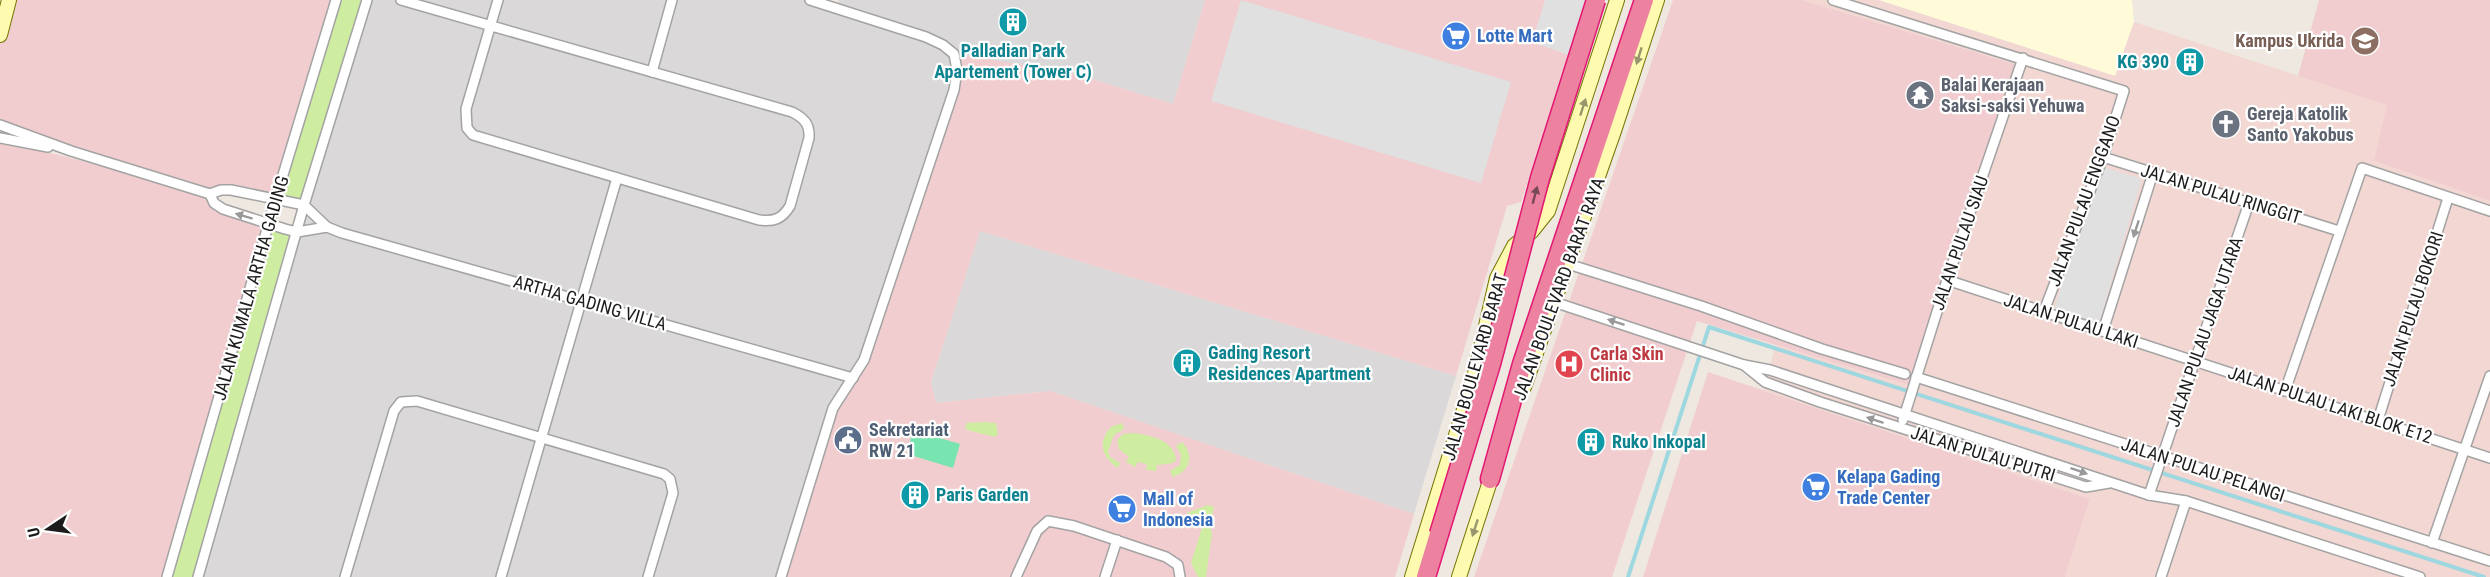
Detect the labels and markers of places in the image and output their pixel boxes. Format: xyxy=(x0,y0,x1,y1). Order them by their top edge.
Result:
building icon: Palladian Park Apartement (Tower C) xyxy=(997,6,1029,38)
supermarket icon: Lotte Mart xyxy=(1440,20,1472,52)
place label: Lotte Mart xyxy=(1477,25,1553,46)
school or university icon: Kampus Ukrida xyxy=(2349,25,2381,57)
place label: Kampus Ukrida xyxy=(2235,30,2344,51)
place label: Palladian Park Apartement (Tower C) xyxy=(934,40,1092,83)
building icon: KG 390 xyxy=(2174,46,2206,78)
place label: KG 390 xyxy=(2117,51,2169,72)
place label: Balai Kerajaan Saksi-saksi Yehuwa xyxy=(1941,74,2085,116)
temple icon: Balai Kerajaan Saksi-saksi Yehuwa xyxy=(1904,79,1936,111)
place label: Gereja Katolik Santo Yakobus xyxy=(2247,103,2354,145)
church icon: Gereja Katolik Santo Yakobus xyxy=(2210,108,2242,140)
place label: Gading Resort Residences Apartment xyxy=(1208,342,1371,384)
place label: Carla Skin Clinic xyxy=(1590,343,1664,385)
building icon: Gading Resort Residences Apartment xyxy=(1171,347,1203,379)
hospital icon: Carla Skin Clinic xyxy=(1553,348,1585,380)
place label: Sekretariat RW 21 xyxy=(869,419,949,461)
public building icon: Sekretariat RW 21 xyxy=(832,424,864,456)
building icon: Ruko Inkopal xyxy=(1575,426,1607,458)
place label: Ruko Inkopal xyxy=(1612,431,1706,452)
place label: Kelapa Gading Trade Center xyxy=(1837,466,1940,508)
supermarket icon: Kelapa Gading Trade Center xyxy=(1800,471,1832,503)
building icon: Paris Garden xyxy=(899,479,931,511)
place label: Paris Garden xyxy=(936,484,1029,505)
place label: Mall of Indonesia xyxy=(1143,488,1213,530)
supermarket icon: Mall of Indonesia xyxy=(1106,493,1138,525)

